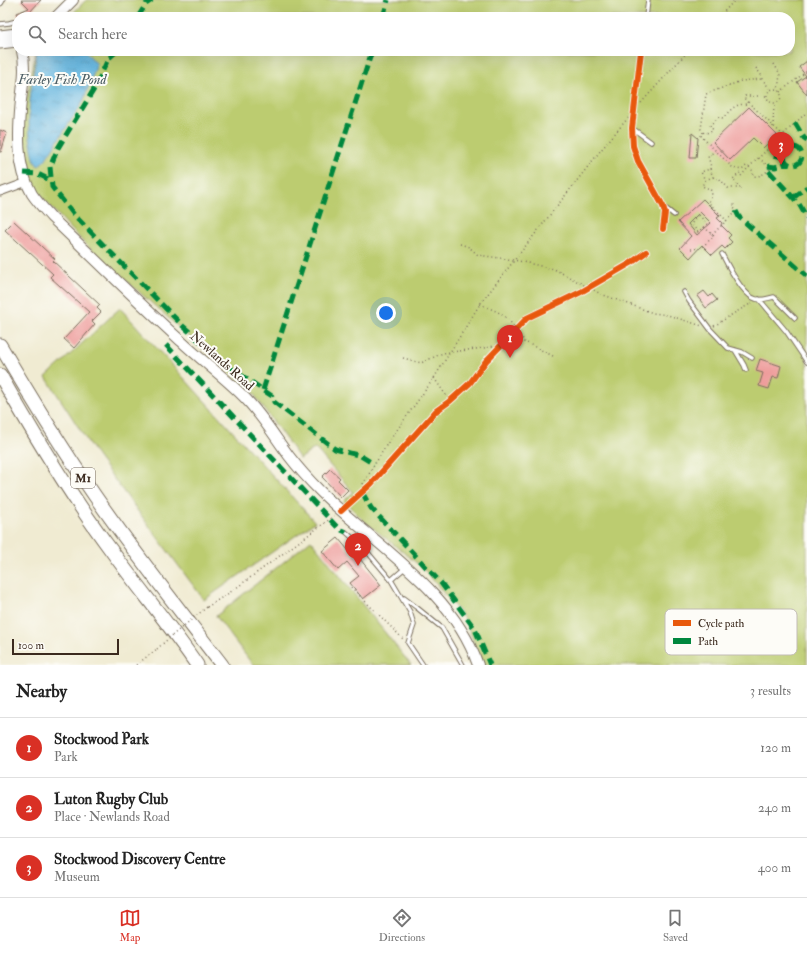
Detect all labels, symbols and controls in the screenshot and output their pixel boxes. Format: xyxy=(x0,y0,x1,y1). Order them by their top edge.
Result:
search box xyxy=(12,12,795,56)
icon: search xyxy=(26,23,48,45)
text: Search here xyxy=(58,25,127,44)
water label: Farley Fish Pond xyxy=(17,71,107,88)
pin: 3 xyxy=(768,132,794,165)
your location xyxy=(376,303,396,323)
pin: 1 xyxy=(497,325,523,358)
street label: Newlands Road xyxy=(187,328,258,394)
road number: M1 xyxy=(71,468,95,488)
pin: 2 xyxy=(345,533,371,566)
legend xyxy=(665,609,797,655)
text: Cycle path xyxy=(698,617,744,631)
text: Path xyxy=(698,635,718,648)
scale bar xyxy=(12,637,119,656)
text: 100 m xyxy=(18,639,44,652)
text: Nearby xyxy=(16,681,67,702)
text: 3 results xyxy=(750,683,791,699)
text: Stockwood Park xyxy=(54,730,149,749)
text: 1 xyxy=(27,740,31,756)
text: 120 m xyxy=(760,740,791,756)
text: Park xyxy=(54,749,78,765)
text: Luton Rugby Club xyxy=(54,790,168,809)
text: 2 xyxy=(26,800,32,816)
text: 240 m xyxy=(758,800,791,816)
text: Place · Newlands Road xyxy=(54,809,170,825)
text: Stockwood Discovery Centre xyxy=(54,850,226,869)
text: 3 xyxy=(27,860,32,876)
text: 400 m xyxy=(758,860,791,876)
text: Museum xyxy=(54,869,100,885)
tab: Map xyxy=(119,907,141,944)
tab: Directions xyxy=(379,907,425,944)
tab: Saved xyxy=(663,907,688,944)

